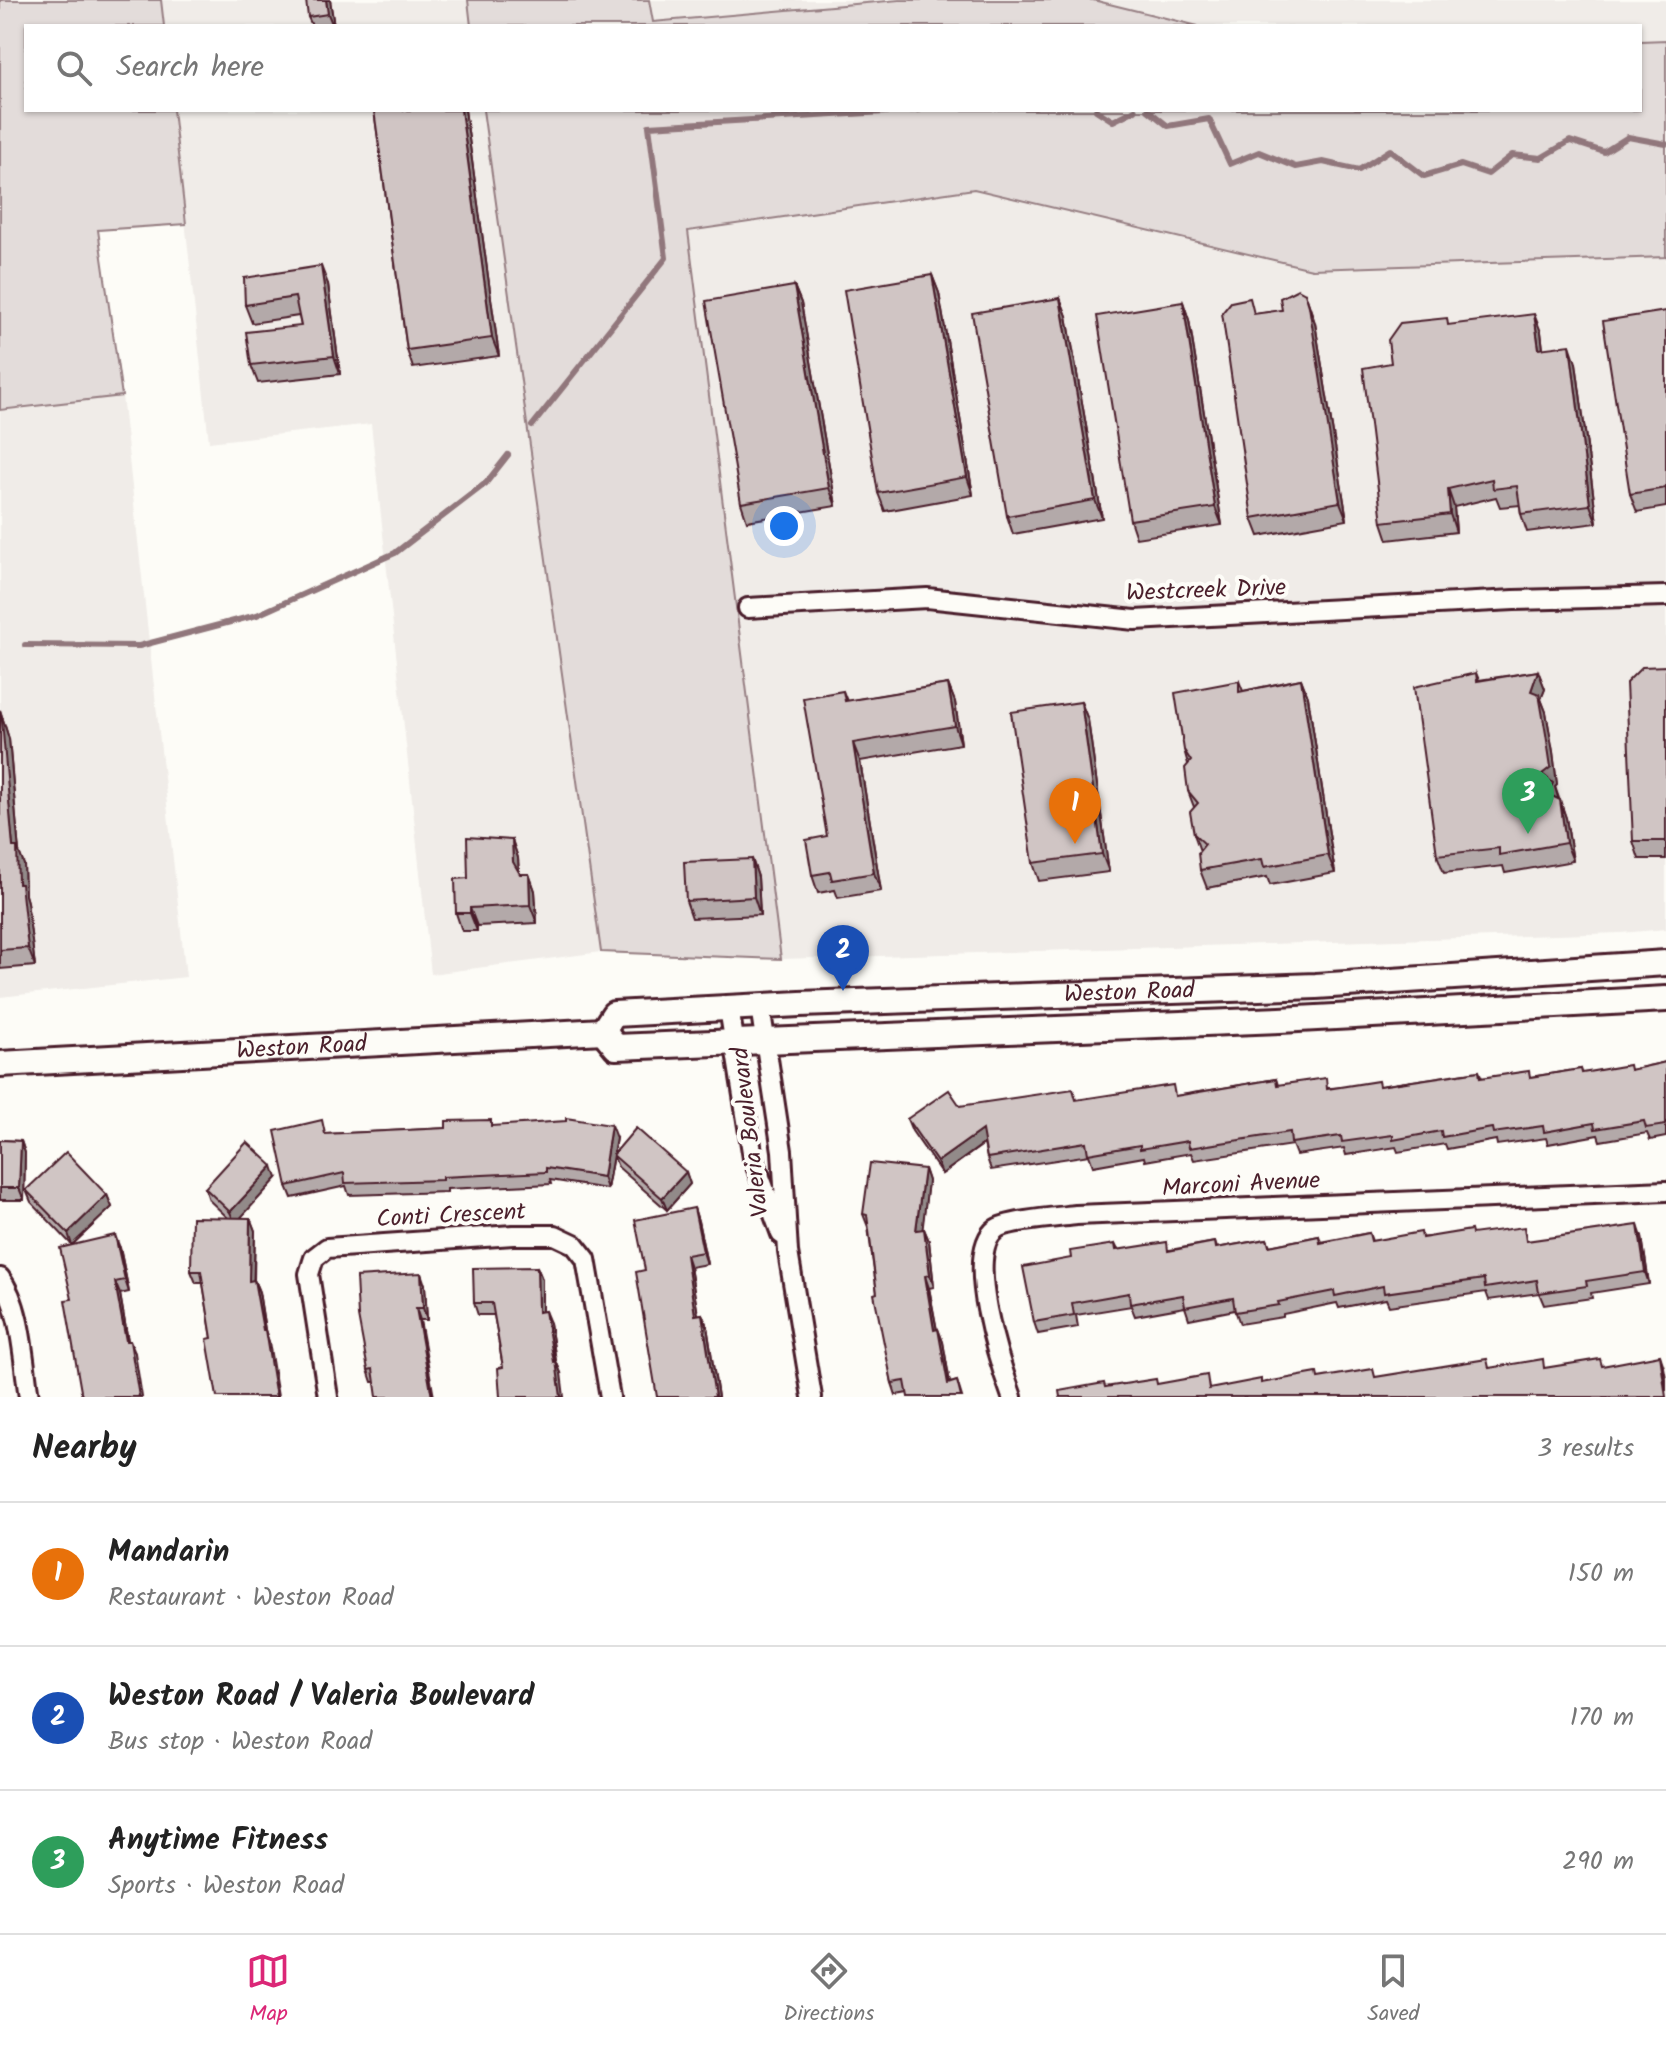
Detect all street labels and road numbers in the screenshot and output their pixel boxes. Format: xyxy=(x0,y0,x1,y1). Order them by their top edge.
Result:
street label: Westcreek Drive xyxy=(1125,569,1287,613)
street label: Weston Road xyxy=(1063,971,1196,1014)
street label: Weston Road xyxy=(235,1024,369,1071)
street label: Valeria Boulevard xyxy=(721,1044,781,1219)
street label: Marconi Avenue xyxy=(1161,1161,1321,1209)
street label: Conti Crescent xyxy=(375,1193,527,1239)

